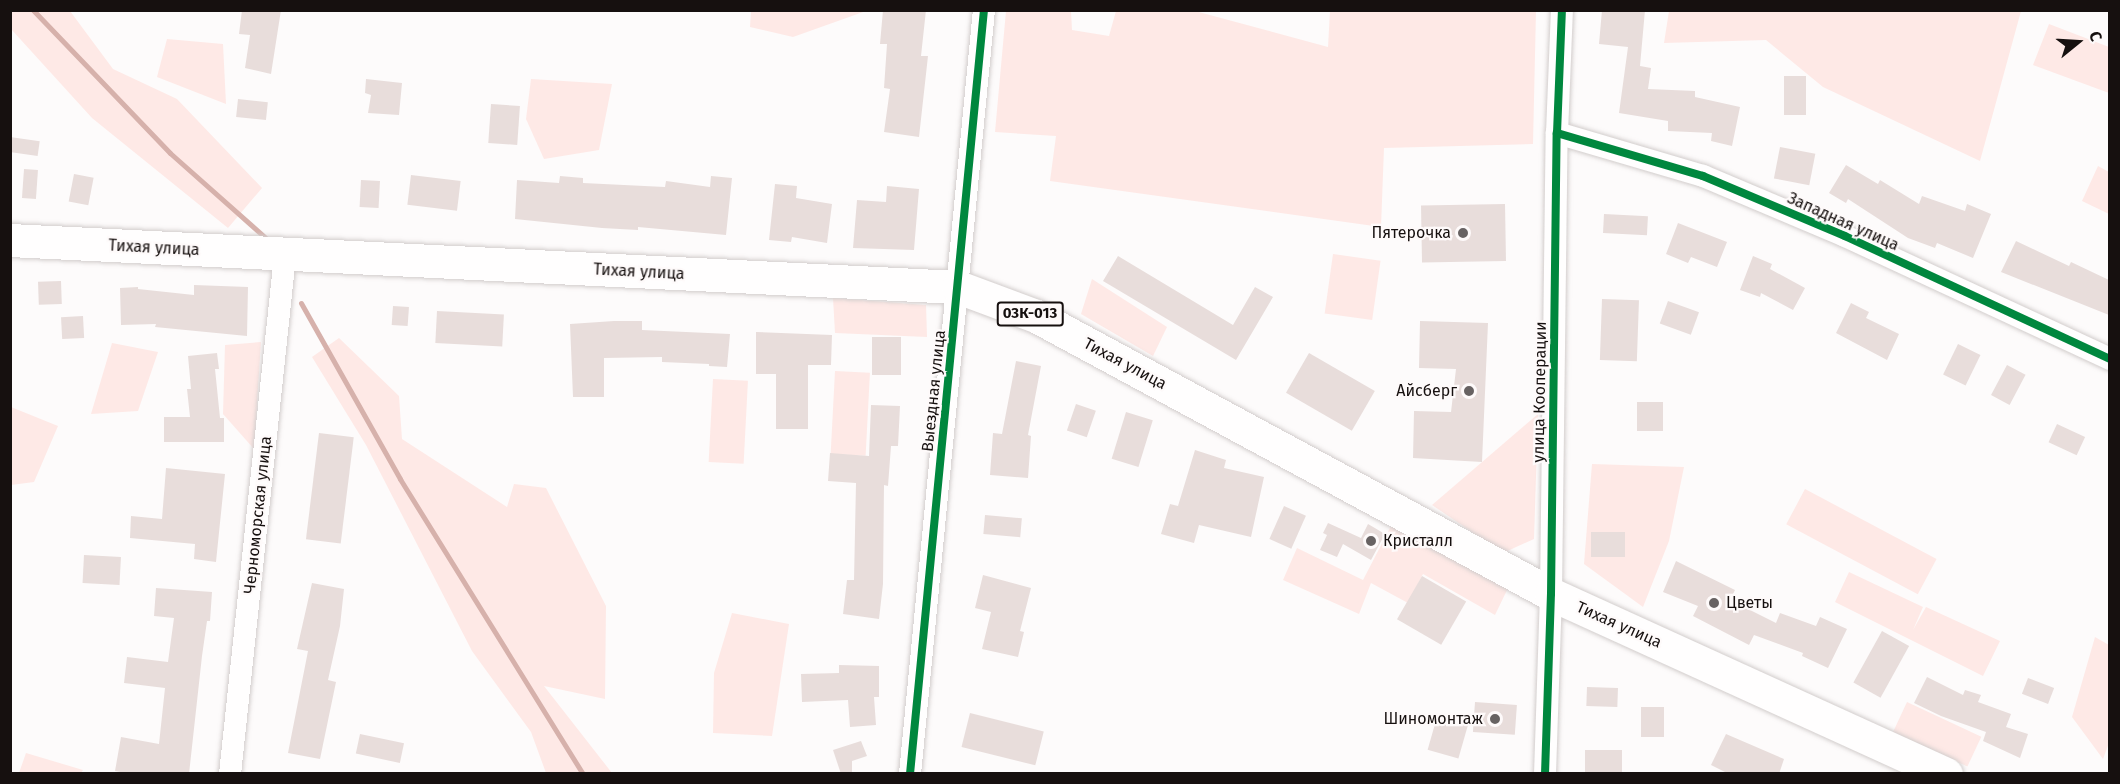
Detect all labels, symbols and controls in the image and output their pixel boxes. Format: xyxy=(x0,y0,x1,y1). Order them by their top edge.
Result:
north arrow xyxy=(2048,12,2108,72)
text: С xyxy=(2085,29,2106,44)
street label: Западная улица xyxy=(1784,189,1902,255)
place label: Пятерочка xyxy=(1371,223,1451,243)
marker: Пятерочка xyxy=(1456,226,1470,240)
street label: Тихая улица xyxy=(108,236,200,260)
street label: Тихая улица xyxy=(593,260,685,284)
road number: 03К-013 xyxy=(996,302,1064,326)
street label: улица Кооперации xyxy=(1529,321,1551,463)
street label: Выездная улица xyxy=(918,329,950,453)
street label: Тихая улица xyxy=(1080,334,1170,394)
place label: Айсберг xyxy=(1396,381,1457,401)
marker: Айсберг xyxy=(1462,384,1476,398)
street label: Черноморская улица xyxy=(240,435,276,595)
place label: Кристалл xyxy=(1383,531,1453,551)
marker: Кристалл xyxy=(1364,534,1378,548)
place label: Цветы xyxy=(1726,593,1773,613)
marker: Цветы xyxy=(1707,596,1721,610)
street label: Тихая улица xyxy=(1573,598,1665,652)
place label: Шиномонтаж xyxy=(1383,709,1483,729)
marker: Шиномонтаж xyxy=(1488,712,1502,726)

